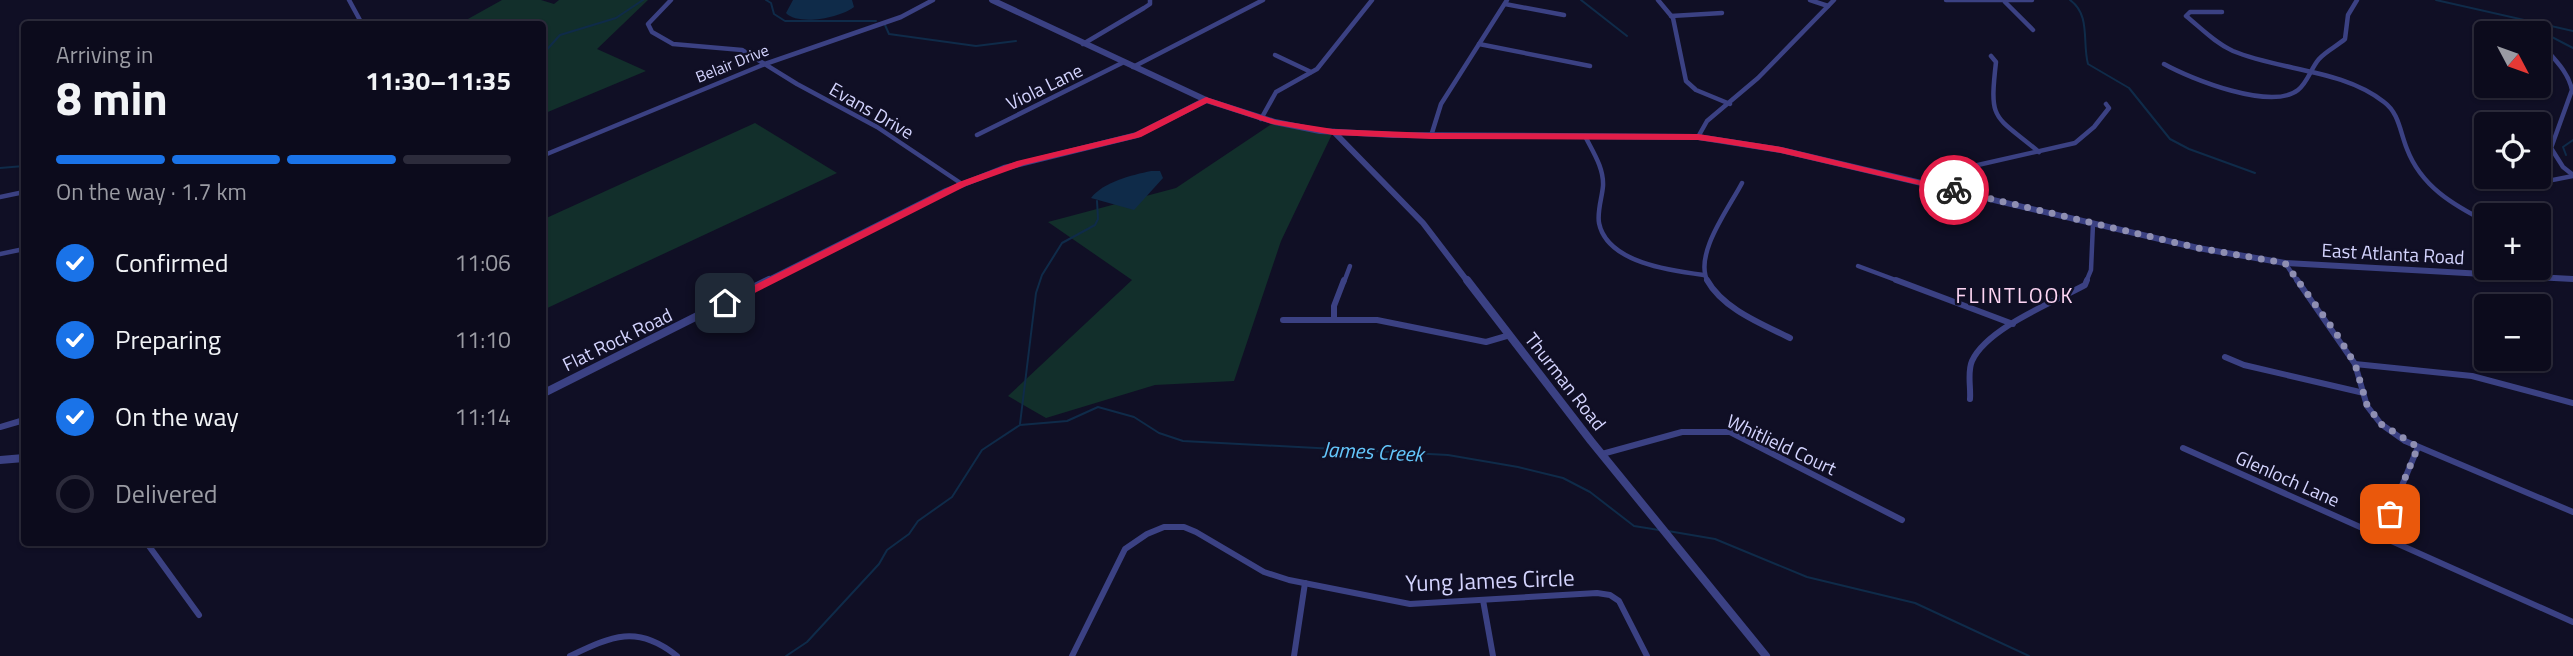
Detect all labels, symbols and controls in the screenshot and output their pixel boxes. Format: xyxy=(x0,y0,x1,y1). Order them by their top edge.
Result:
north arrow xyxy=(2474,21,2552,98)
map controls xyxy=(2474,21,2551,371)
text: Arriving in xyxy=(56,37,153,72)
street label: Belair Drive xyxy=(692,37,772,89)
street label: Viola Lane xyxy=(1001,55,1087,117)
text: 11:30–11:35 xyxy=(365,61,511,100)
text: 8 min xyxy=(56,63,168,133)
street label: Evans Drive xyxy=(824,74,920,146)
button: locate xyxy=(2474,112,2551,189)
courier xyxy=(1919,155,1989,225)
icon: bike xyxy=(1935,171,1973,209)
text: On the way · 1.7 km xyxy=(56,174,247,209)
button: + xyxy=(2474,203,2551,280)
street label: East Atlanta Road xyxy=(2321,235,2465,271)
text: Confirmed xyxy=(115,243,229,282)
icon: check xyxy=(56,244,94,282)
text: 11:06 xyxy=(454,245,511,280)
pin xyxy=(695,273,755,333)
district label: FLINTLOOK xyxy=(1956,279,2074,311)
icon: home xyxy=(706,284,744,322)
button: − xyxy=(2474,294,2551,371)
street label: Flat Rock Road xyxy=(557,300,677,378)
text: Preparing xyxy=(115,320,221,359)
icon: check xyxy=(56,321,94,359)
text: 11:10 xyxy=(454,322,511,357)
street label: Thurman Road xyxy=(1518,326,1614,436)
text: On the way xyxy=(115,397,239,436)
icon: check xyxy=(56,398,94,436)
text: 11:14 xyxy=(454,399,511,434)
street label: Whitlield Court xyxy=(1722,406,1842,482)
water label: James Creek xyxy=(1322,432,1427,470)
street label: Glenloch Lane xyxy=(2231,442,2345,514)
text: Delivered xyxy=(115,474,218,513)
pin xyxy=(2360,484,2420,544)
icon: bag xyxy=(2371,495,2409,533)
street label: Yung James Circle xyxy=(1405,560,1575,600)

